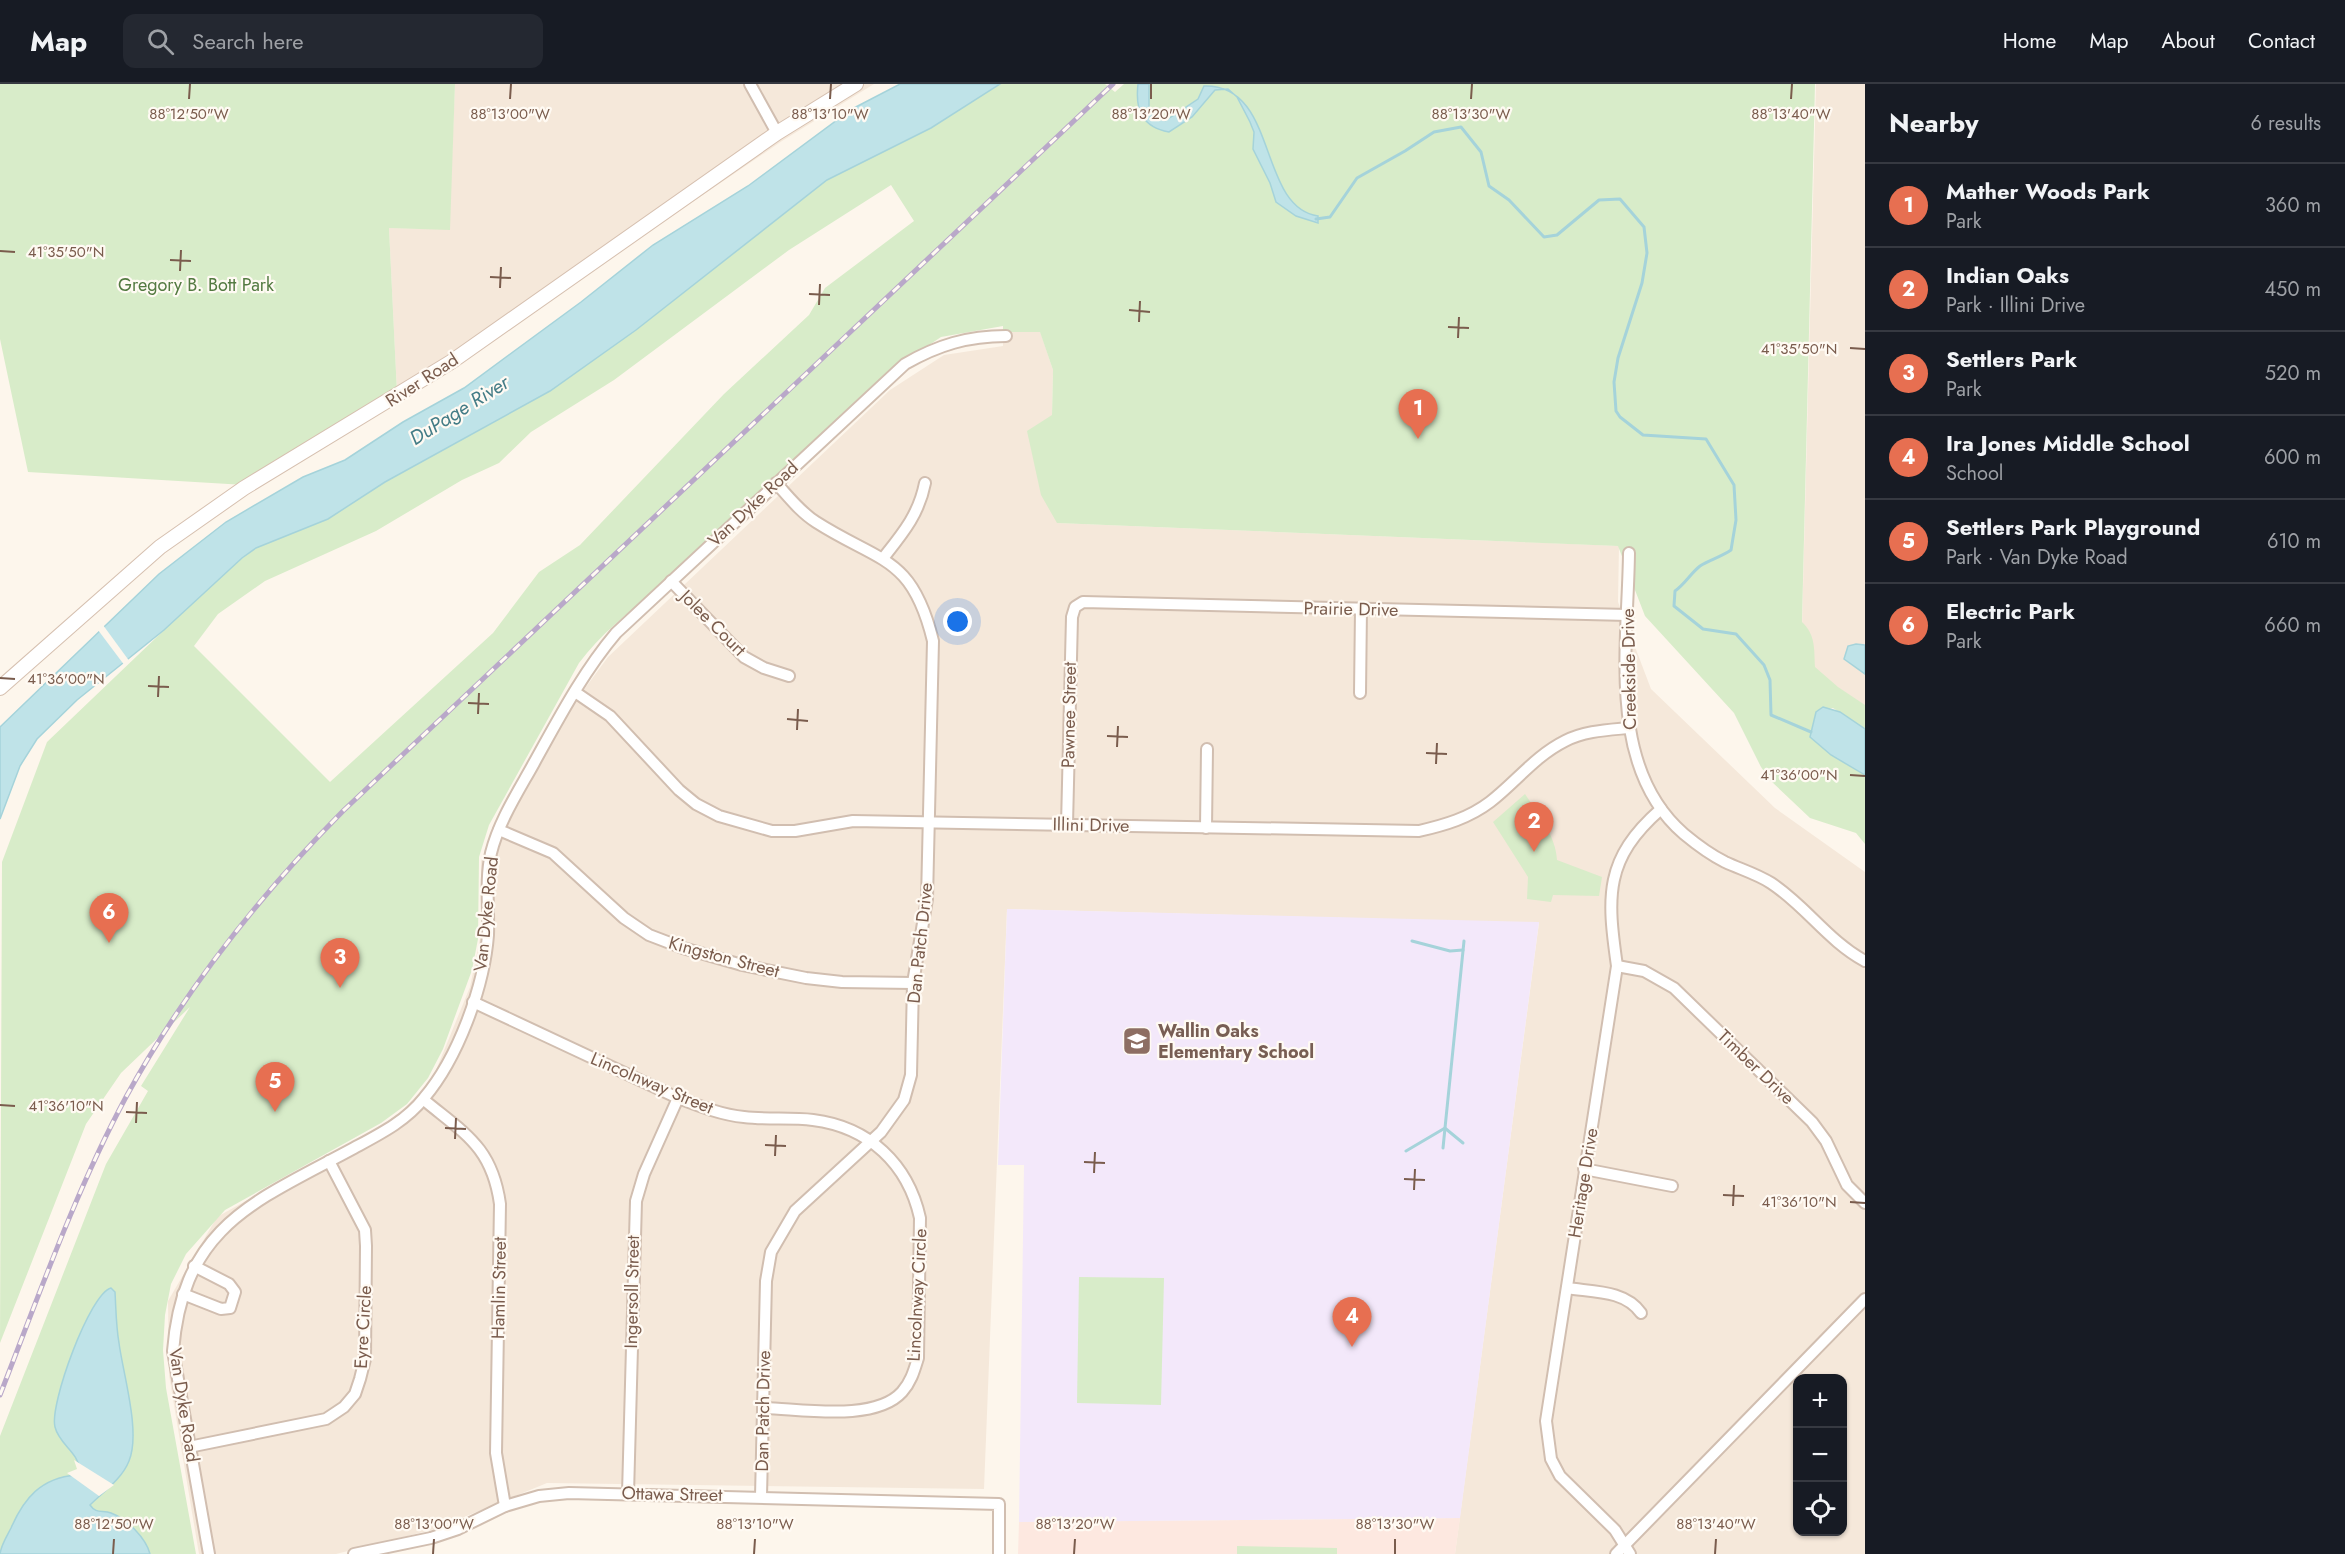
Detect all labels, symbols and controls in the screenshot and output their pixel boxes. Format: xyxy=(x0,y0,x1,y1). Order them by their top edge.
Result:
search box xyxy=(123,14,543,68)
text: Map xyxy=(30,21,87,62)
icon: search xyxy=(144,25,177,58)
text: Search here xyxy=(192,25,304,57)
text: Home xyxy=(2003,26,2056,56)
text: Map xyxy=(2089,26,2129,56)
text: About xyxy=(2162,26,2215,56)
text: Contact xyxy=(2248,26,2315,56)
text: 88°12'50"W xyxy=(149,103,229,125)
text: 88°13'00"W xyxy=(470,103,550,125)
text: 88°13'10"W xyxy=(791,103,869,125)
text: 88°13'20"W xyxy=(1111,103,1191,125)
text: 88°13'30"W xyxy=(1432,103,1511,125)
text: 88°13'40"W xyxy=(1751,103,1831,125)
text: Nearby xyxy=(1889,104,1978,142)
text: 6 results xyxy=(2251,109,2321,138)
text: Mather Woods Park xyxy=(1946,175,2150,207)
text: 1 xyxy=(1903,191,1914,220)
text: 360 m xyxy=(2265,191,2321,220)
text: Park xyxy=(1946,207,1982,236)
text: 41°35'50"N xyxy=(28,241,104,263)
text: Indian Oaks xyxy=(1946,259,2069,291)
park label: Gregory B. Bott Park xyxy=(118,272,274,298)
text: 2 xyxy=(1902,275,1915,304)
text: 450 m xyxy=(2264,275,2321,304)
text: Park · Illini Drive xyxy=(1946,291,2085,320)
text: 41°35'50"N xyxy=(1761,338,1837,360)
text: Settlers Park xyxy=(1946,343,2077,375)
street label: River Road xyxy=(380,347,464,413)
text: 3 xyxy=(1902,359,1915,388)
text: 520 m xyxy=(2265,359,2321,388)
water label: DuPage River xyxy=(404,368,516,452)
text: Park xyxy=(1946,375,1982,404)
pin: 1 xyxy=(1398,390,1438,439)
text: Ira Jones Middle School xyxy=(1946,427,2190,459)
text: 4 xyxy=(1902,443,1915,472)
text: 600 m xyxy=(2264,443,2321,472)
street label: Van Dyke Road xyxy=(702,455,804,553)
text: School xyxy=(1946,459,2003,488)
text: Settlers Park Playground xyxy=(1946,511,2200,543)
text: 5 xyxy=(1902,527,1915,556)
text: 610 m xyxy=(2267,527,2321,556)
text: Park · Van Dyke Road xyxy=(1946,543,2128,572)
street label: Jolee Court xyxy=(673,583,752,662)
street label: Prairie Drive xyxy=(1303,595,1399,623)
text: Electric Park xyxy=(1946,595,2075,627)
your location xyxy=(943,607,972,636)
street label: Creekside Drive xyxy=(1615,608,1643,730)
text: 6 xyxy=(1902,611,1915,640)
text: 660 m xyxy=(2264,611,2321,640)
text: Park xyxy=(1946,627,1982,656)
street label: Pawnee Street xyxy=(1055,661,1083,768)
text: 41°36'00"N xyxy=(27,668,105,690)
text: 41°36'00"N xyxy=(1760,764,1838,786)
pin: 2 xyxy=(1514,802,1553,852)
street label: Illini Drive xyxy=(1052,811,1130,839)
street label: Van Dyke Road xyxy=(467,855,505,973)
street label: Dan Patch Drive xyxy=(901,881,939,1005)
pin: 6 xyxy=(90,894,128,943)
street label: Kingston Street xyxy=(666,930,783,984)
pin: 3 xyxy=(320,938,360,988)
place label: Wallin Oaks Elementary School xyxy=(1158,1018,1314,1065)
street label: Timber Drive xyxy=(1712,1024,1800,1110)
school or university icon: Wallin Oaks Elementary School xyxy=(1121,1025,1153,1057)
street label: Lincolnway Street xyxy=(587,1045,718,1121)
pin: 5 xyxy=(256,1062,294,1112)
text: 41°36'10"N xyxy=(28,1095,104,1117)
street label: Heritage Drive xyxy=(1561,1126,1605,1240)
text: 41°36'10"N xyxy=(1761,1191,1837,1213)
street label: Lincolnway Circle xyxy=(901,1228,933,1362)
street label: Ingersoll Street xyxy=(618,1234,646,1349)
street label: Hamlin Street xyxy=(485,1236,513,1339)
street label: Eyre Circle xyxy=(348,1285,378,1369)
pin: 4 xyxy=(1332,1298,1372,1347)
street label: Van Dyke Road xyxy=(162,1346,206,1464)
street label: Dan Patch Drive xyxy=(749,1350,777,1472)
map controls xyxy=(1793,1374,1847,1536)
button: + xyxy=(1793,1374,1847,1428)
button: − xyxy=(1793,1428,1847,1482)
street label: Ottawa Street xyxy=(621,1480,723,1508)
button: locate xyxy=(1793,1482,1847,1536)
text: 88°12'50"W xyxy=(74,1513,154,1535)
text: 88°13'00"W xyxy=(394,1513,474,1535)
text: 88°13'10"W xyxy=(716,1513,794,1535)
text: 88°13'20"W xyxy=(1035,1513,1115,1535)
text: 88°13'30"W xyxy=(1356,1513,1435,1535)
text: 88°13'40"W xyxy=(1676,1513,1756,1535)

